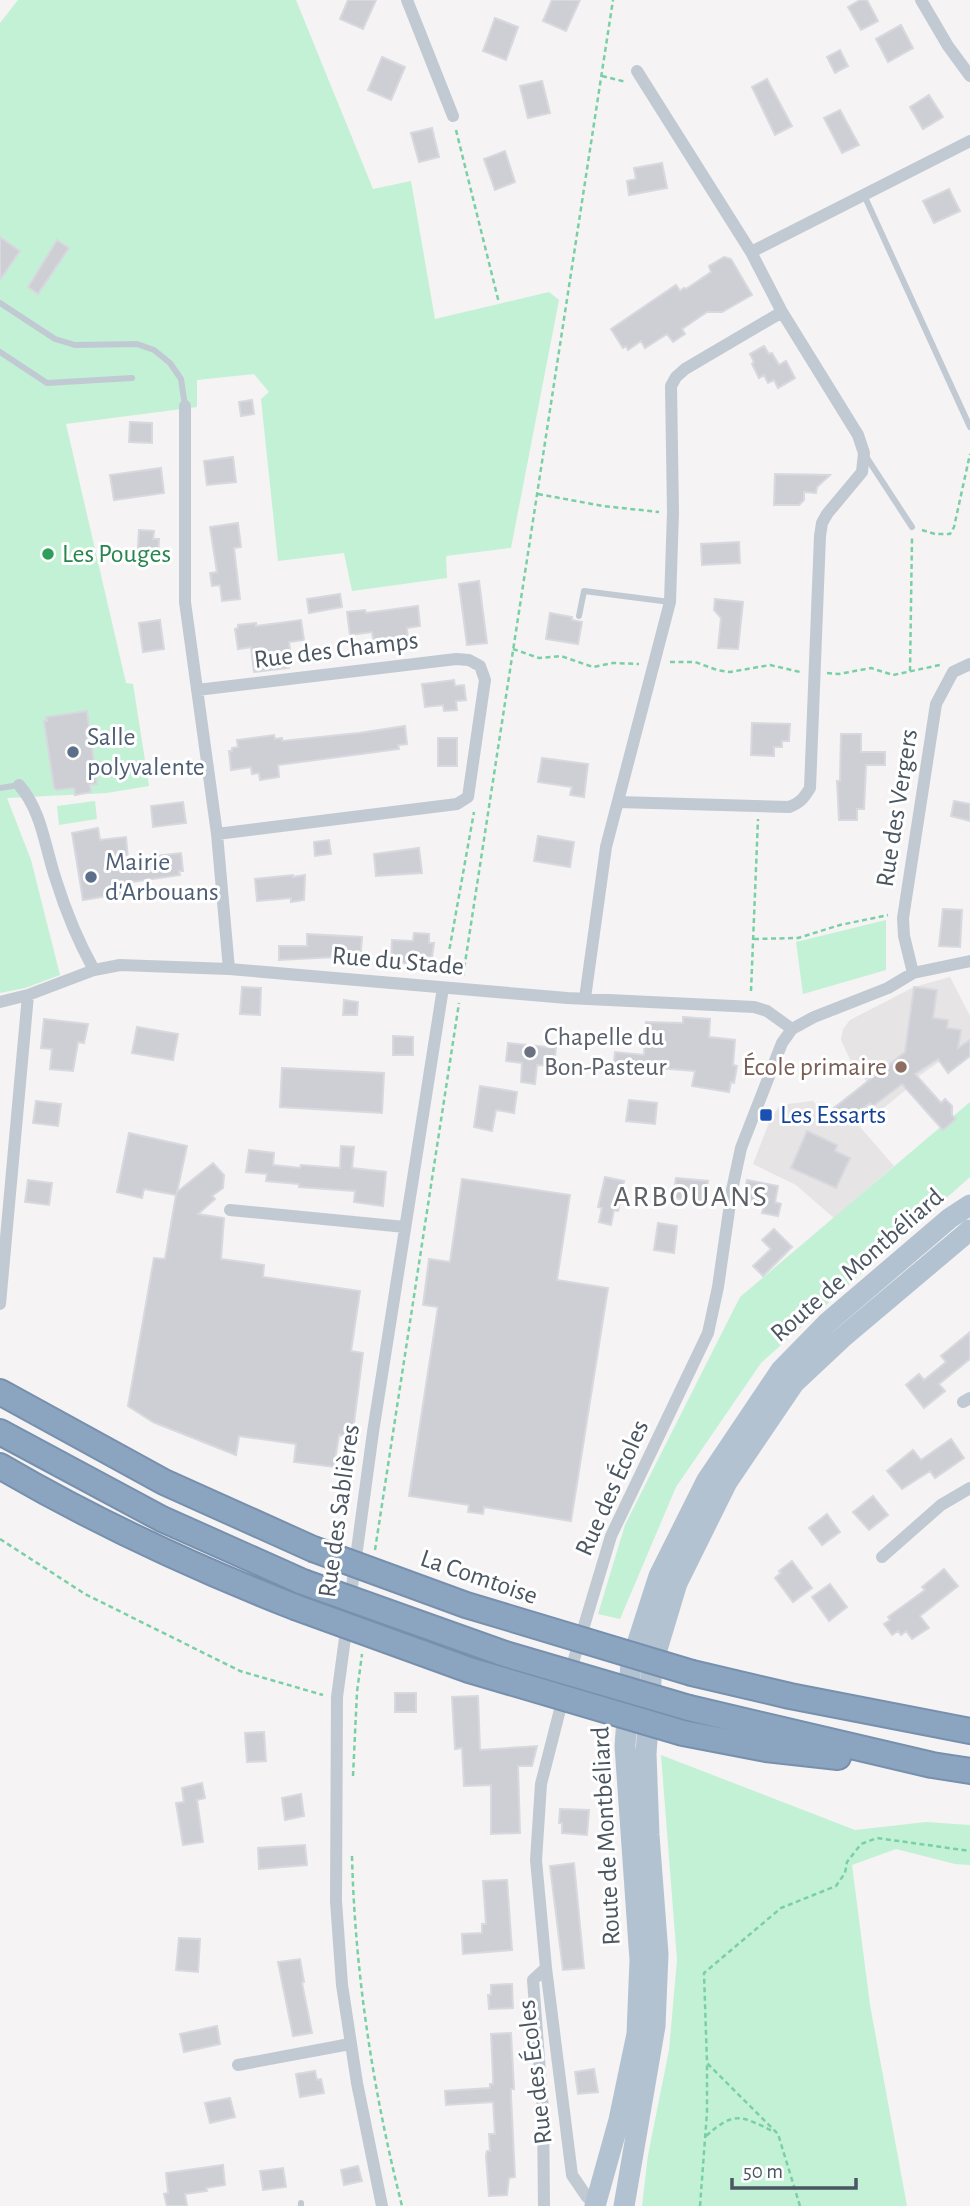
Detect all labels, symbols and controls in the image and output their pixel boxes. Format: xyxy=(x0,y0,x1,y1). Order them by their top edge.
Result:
place label: Les Pouges xyxy=(62,541,171,567)
marker: Les Pouges xyxy=(40,546,56,562)
street label: Rue des Champs xyxy=(252,627,420,673)
place label: Salle polyvalente xyxy=(87,724,205,780)
street label: Rue des Vergers xyxy=(872,727,922,889)
marker: Salle polyvalente xyxy=(65,744,81,760)
place label: Mairie d'Arbouans xyxy=(105,849,219,905)
marker: Mairie d'Arbouans xyxy=(83,869,99,885)
street label: Rue du Stade xyxy=(331,942,465,980)
place label: Chapelle du Bon-Pasteur xyxy=(544,1024,667,1080)
marker: Chapelle du Bon-Pasteur xyxy=(522,1044,538,1060)
place label: École primaire xyxy=(743,1052,887,1080)
marker: École primaire xyxy=(893,1059,909,1075)
place label: Les Essarts xyxy=(780,1102,886,1128)
marker: Les Essarts xyxy=(758,1107,774,1123)
district label: ARBOUANS xyxy=(613,1182,769,1212)
street label: Route de Montbéliard xyxy=(766,1183,948,1347)
street label: Rue des Écoles xyxy=(569,1415,653,1560)
street label: Rue des Sablières xyxy=(314,1423,364,1599)
street label: La Comtoise xyxy=(417,1545,541,1609)
street label: Route de Montbéliard xyxy=(587,1726,625,1946)
street label: Rue des Écoles xyxy=(511,1998,557,2146)
scale bar xyxy=(732,2146,856,2190)
text: 50 m xyxy=(743,2161,783,2182)

